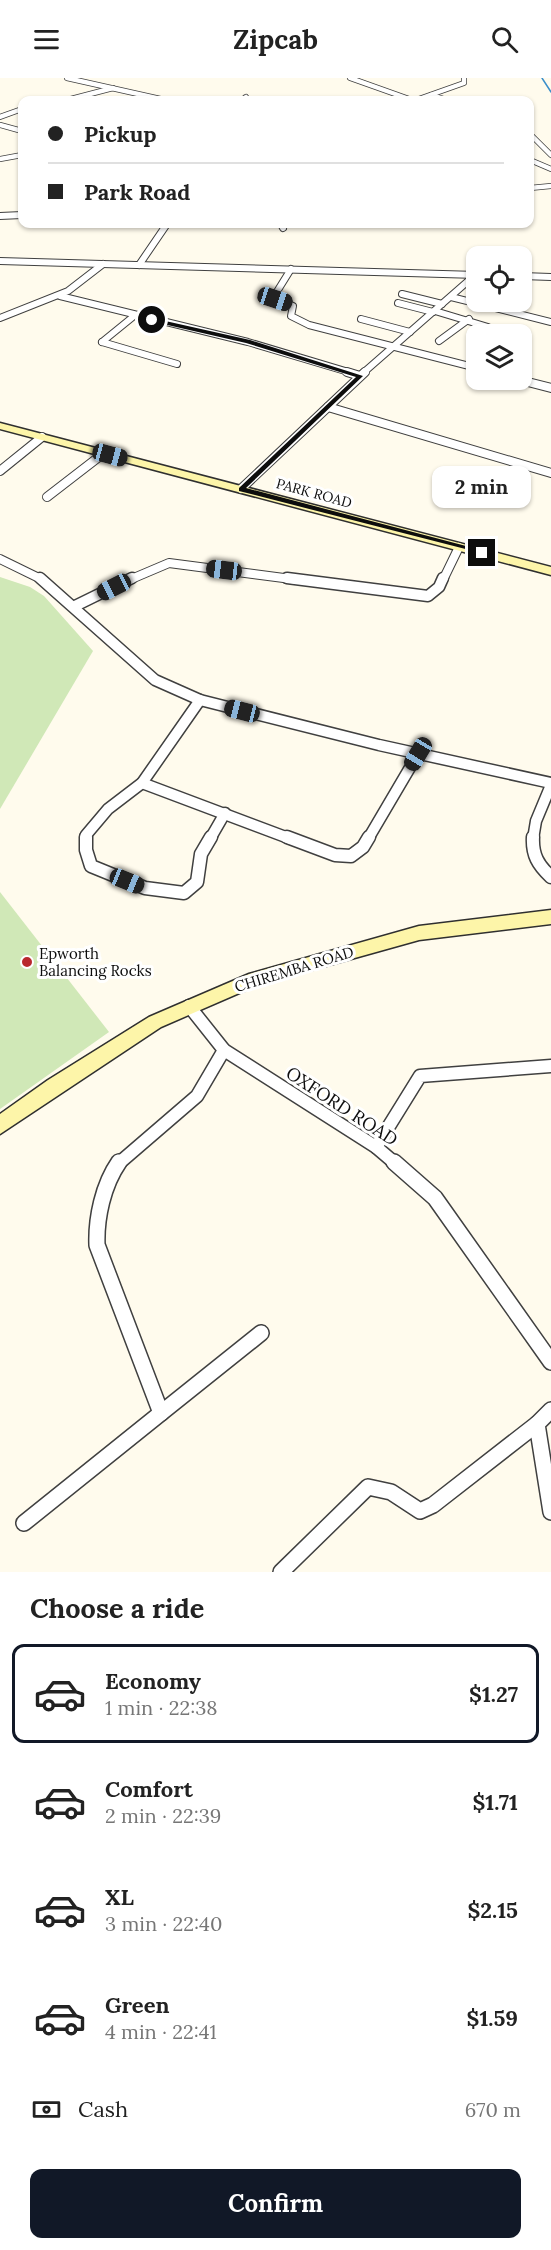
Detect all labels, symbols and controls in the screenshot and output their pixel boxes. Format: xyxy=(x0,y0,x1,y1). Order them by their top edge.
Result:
text: Zipcab xyxy=(233,22,318,56)
icon: menu xyxy=(30,23,63,56)
icon: search xyxy=(488,23,521,56)
text: Pickup xyxy=(84,120,157,148)
text: Park Road xyxy=(84,178,190,206)
map controls xyxy=(466,246,532,390)
button: locate xyxy=(466,246,532,312)
car xyxy=(255,285,295,313)
route start xyxy=(138,306,165,333)
button: layers xyxy=(466,324,532,390)
car xyxy=(90,442,130,468)
callout: 2 min xyxy=(432,466,532,508)
street label: PARK ROAD xyxy=(274,474,354,512)
text: 2 min xyxy=(455,474,508,499)
route end xyxy=(468,539,495,566)
car xyxy=(205,559,243,581)
car xyxy=(94,571,134,603)
car xyxy=(222,698,262,724)
car xyxy=(401,734,435,774)
car xyxy=(107,866,147,896)
street label: CHIREMBA ROAD xyxy=(232,942,356,996)
place label: Epworth Balancing Rocks xyxy=(39,944,152,980)
marker: Epworth Balancing Rocks xyxy=(20,955,34,969)
street label: OXFORD ROAD xyxy=(282,1061,402,1151)
text: Choose a ride xyxy=(30,1591,204,1625)
icon: car xyxy=(33,1667,87,1721)
text: Economy xyxy=(105,1667,201,1695)
text: $1.27 xyxy=(469,1680,518,1708)
text: 1 min · 22:38 xyxy=(105,1695,218,1720)
icon: car xyxy=(33,1775,87,1829)
text: Comfort xyxy=(105,1775,193,1803)
text: $1.71 xyxy=(472,1788,518,1816)
text: 2 min · 22:39 xyxy=(105,1803,221,1828)
icon: car xyxy=(33,1883,87,1937)
text: XL xyxy=(105,1883,134,1911)
text: $2.15 xyxy=(467,1896,518,1924)
text: 3 min · 22:40 xyxy=(105,1911,222,1936)
icon: car xyxy=(33,1991,87,2045)
text: Green xyxy=(105,1991,170,2019)
text: $1.59 xyxy=(466,2004,518,2032)
text: 4 min · 22:41 xyxy=(105,2019,217,2044)
icon: cash xyxy=(30,2093,63,2126)
text: Cash xyxy=(78,2095,128,2123)
text: 670 m xyxy=(465,2097,521,2122)
button: Confirm xyxy=(30,2169,521,2238)

